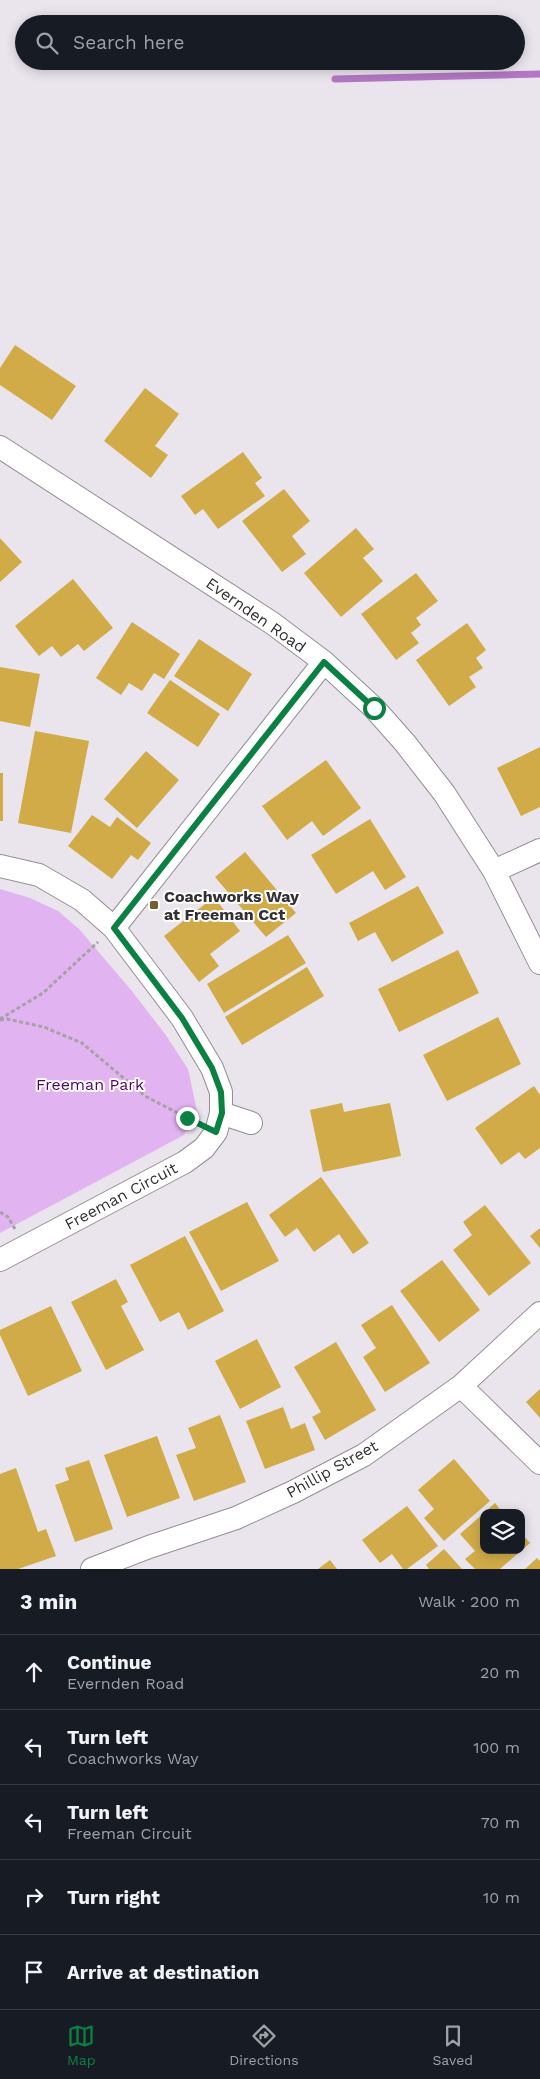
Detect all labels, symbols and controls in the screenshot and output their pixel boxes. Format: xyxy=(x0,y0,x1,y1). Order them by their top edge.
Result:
search box xyxy=(15,15,525,70)
icon: search xyxy=(33,29,61,57)
text: Search here xyxy=(73,31,184,54)
street label: Evernden Road xyxy=(202,574,310,656)
route start xyxy=(363,697,386,720)
place label: Coachworks Way at Freeman Cct xyxy=(164,887,300,924)
marker: Coachworks Way at Freeman Cct xyxy=(148,899,160,911)
park label: Freeman Park xyxy=(36,1075,144,1094)
route end xyxy=(176,1107,199,1130)
street label: Freeman Circuit xyxy=(61,1158,181,1234)
street label: Phillip Street xyxy=(283,1436,381,1502)
map controls xyxy=(480,1509,525,1554)
button: layers xyxy=(480,1509,525,1554)
text: 3 min xyxy=(20,1589,77,1614)
text: Walk · 200 m xyxy=(418,1592,520,1611)
text: Continue xyxy=(67,1651,151,1674)
icon: ahead xyxy=(20,1658,48,1686)
text: 20 m xyxy=(480,1663,520,1682)
text: Evernden Road xyxy=(67,1674,184,1693)
text: Turn left xyxy=(67,1726,148,1749)
icon: left xyxy=(20,1733,48,1761)
text: 100 m xyxy=(473,1738,520,1757)
text: Coachworks Way xyxy=(67,1749,199,1768)
text: Turn left xyxy=(67,1801,148,1824)
icon: left xyxy=(20,1808,48,1836)
text: 70 m xyxy=(481,1813,520,1832)
text: Freeman Circuit xyxy=(67,1824,192,1843)
icon: right xyxy=(20,1883,48,1911)
text: Turn right xyxy=(67,1886,160,1909)
text: 10 m xyxy=(483,1888,520,1907)
icon: arrive xyxy=(20,1958,48,1986)
text: Arrive at destination xyxy=(67,1961,259,1984)
tab: Map xyxy=(67,2022,96,2068)
tab: Directions xyxy=(229,2022,299,2068)
tab: Saved xyxy=(432,2022,473,2068)

